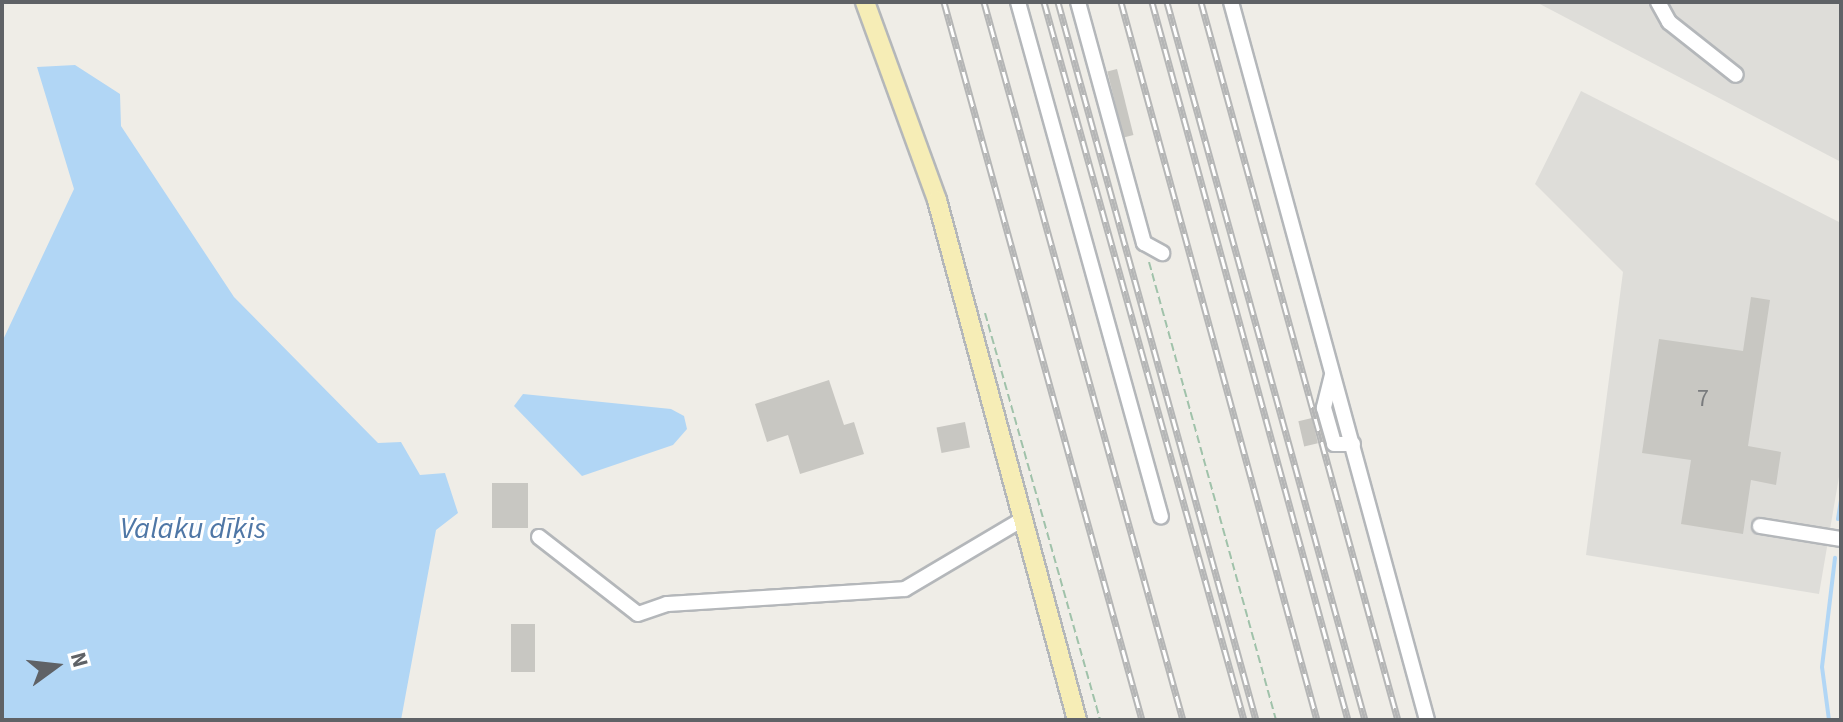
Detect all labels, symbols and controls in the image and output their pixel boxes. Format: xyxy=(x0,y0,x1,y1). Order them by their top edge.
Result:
house number: 7 xyxy=(1697,385,1709,413)
water label: Valaku dīķis xyxy=(120,511,266,547)
north arrow xyxy=(16,626,96,706)
text: N xyxy=(62,649,97,671)

